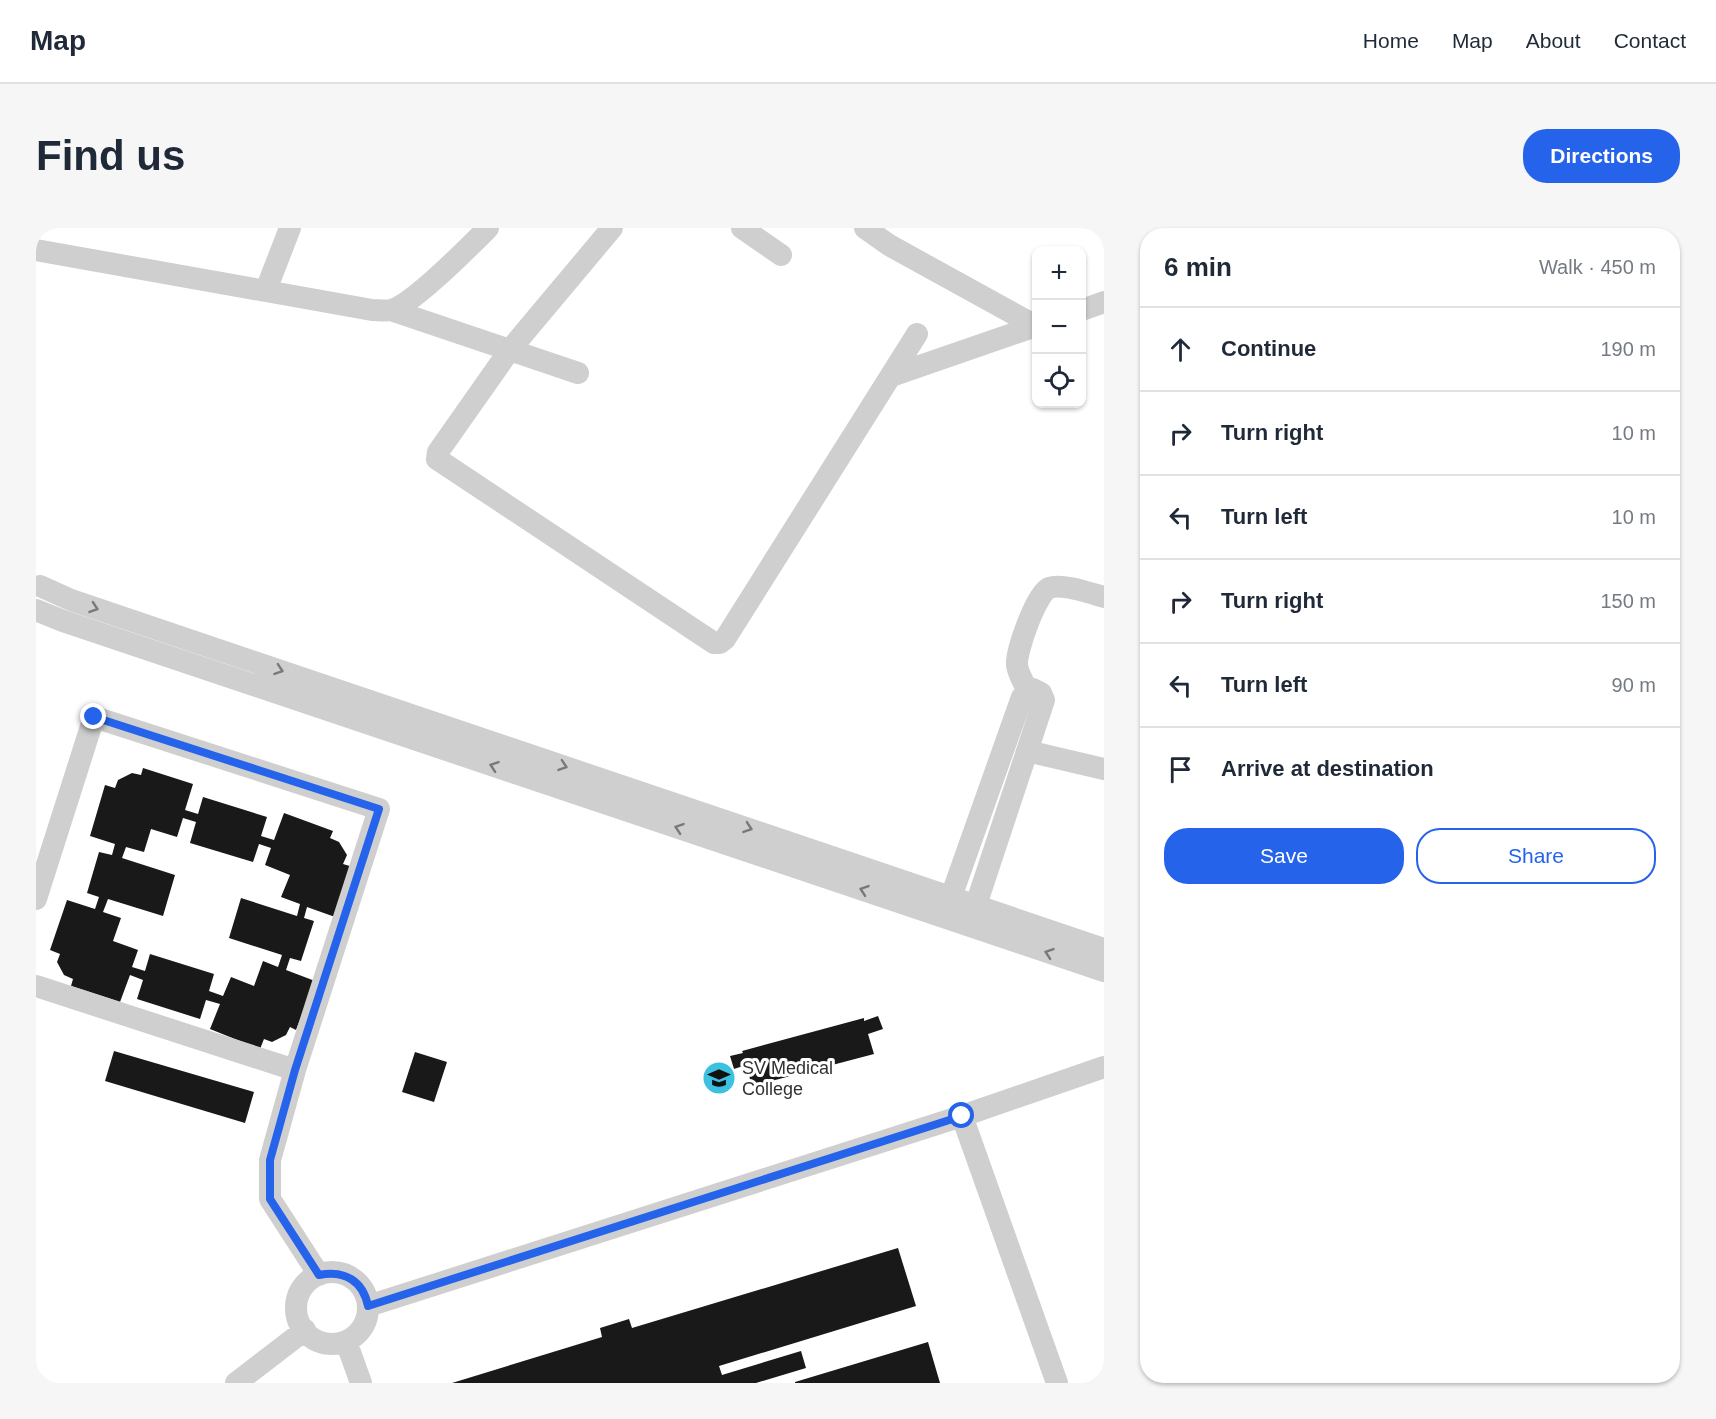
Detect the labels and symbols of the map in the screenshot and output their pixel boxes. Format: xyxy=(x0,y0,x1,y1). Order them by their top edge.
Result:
one-way arrow xyxy=(88,600,99,613)
one-way arrow xyxy=(273,663,284,675)
route end xyxy=(80,703,106,729)
one-way arrow xyxy=(557,759,568,771)
one-way arrow xyxy=(489,761,500,773)
one-way arrow xyxy=(742,821,753,834)
one-way arrow xyxy=(674,823,685,836)
one-way arrow xyxy=(859,885,870,898)
one-way arrow xyxy=(1044,947,1055,960)
place label: SV Medical College xyxy=(742,1058,833,1099)
school or university icon: SV Medical College xyxy=(701,1060,737,1096)
route start xyxy=(948,1102,974,1128)

